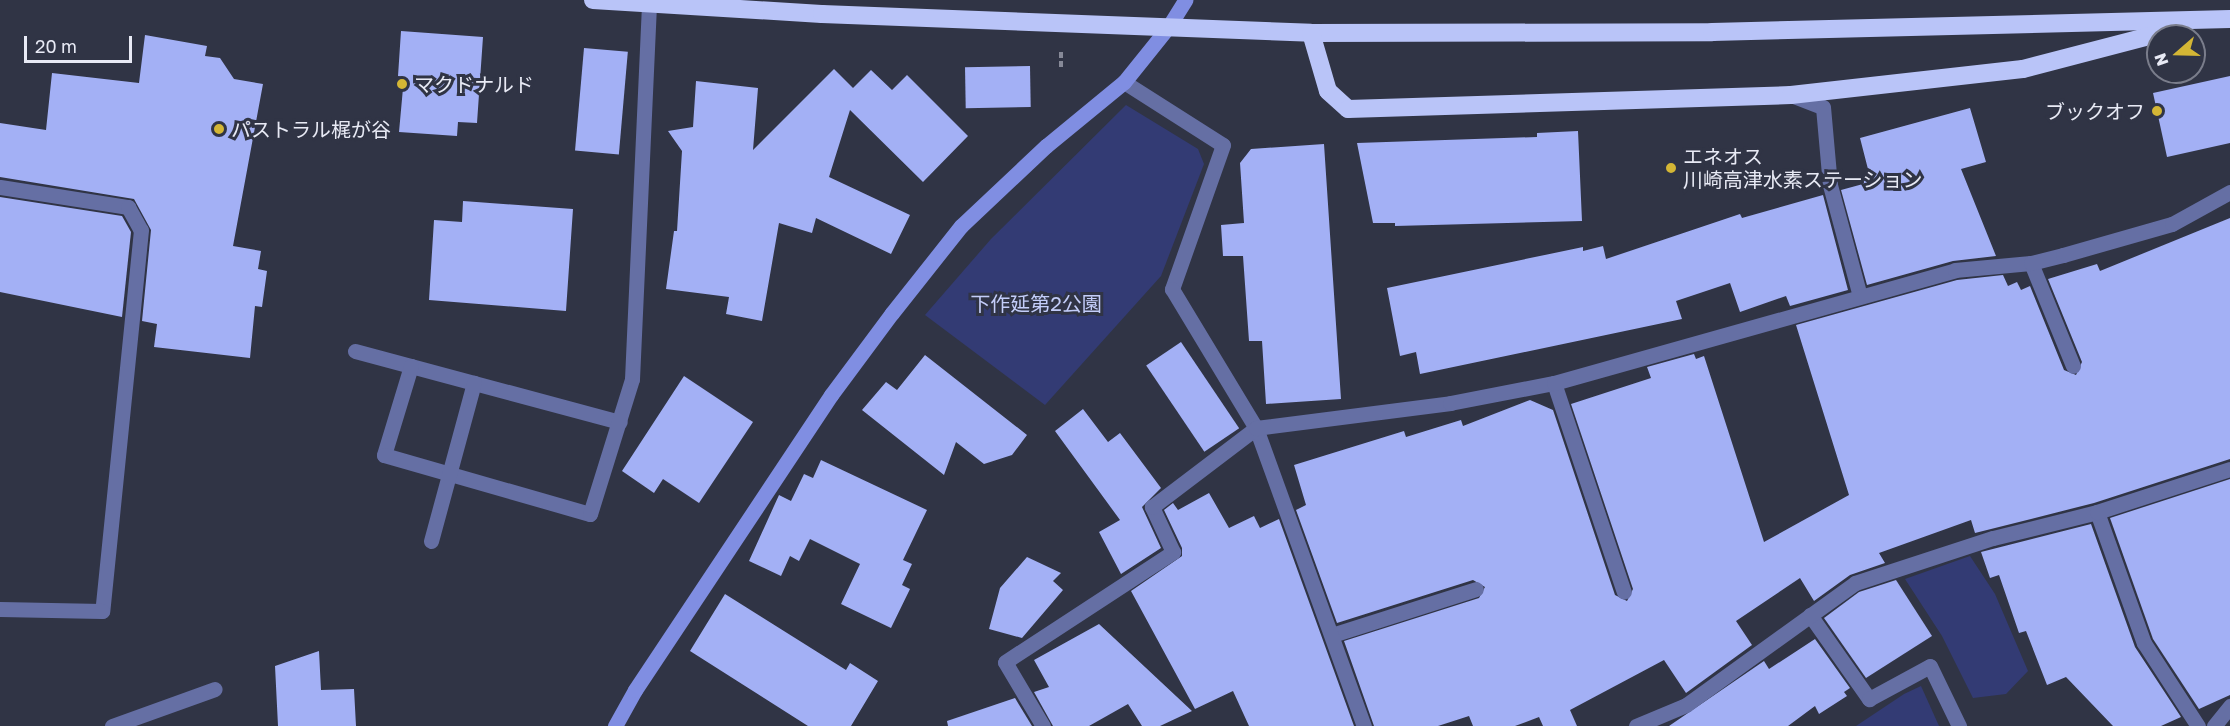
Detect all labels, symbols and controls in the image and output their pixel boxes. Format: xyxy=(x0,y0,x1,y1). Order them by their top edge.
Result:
scale bar xyxy=(27,24,135,62)
north arrow xyxy=(2146,24,2206,84)
text: 20 m xyxy=(35,35,77,57)
text: N xyxy=(2149,50,2172,69)
place label: マクドナルド xyxy=(414,72,534,96)
marker: マクドナルド xyxy=(395,77,409,91)
place label: ブックオフ xyxy=(2045,99,2145,123)
marker: ブックオフ xyxy=(2150,104,2164,118)
place label: パストラル梶が谷 xyxy=(231,117,391,141)
marker: パストラル梶が谷 xyxy=(212,122,226,136)
place label: エネオス 川崎高津水素ステーション xyxy=(1683,144,1923,191)
marker: エネオス 川崎高津水素ステーション xyxy=(1664,161,1678,175)
park label: 下作延第2公園 xyxy=(970,291,1102,315)

